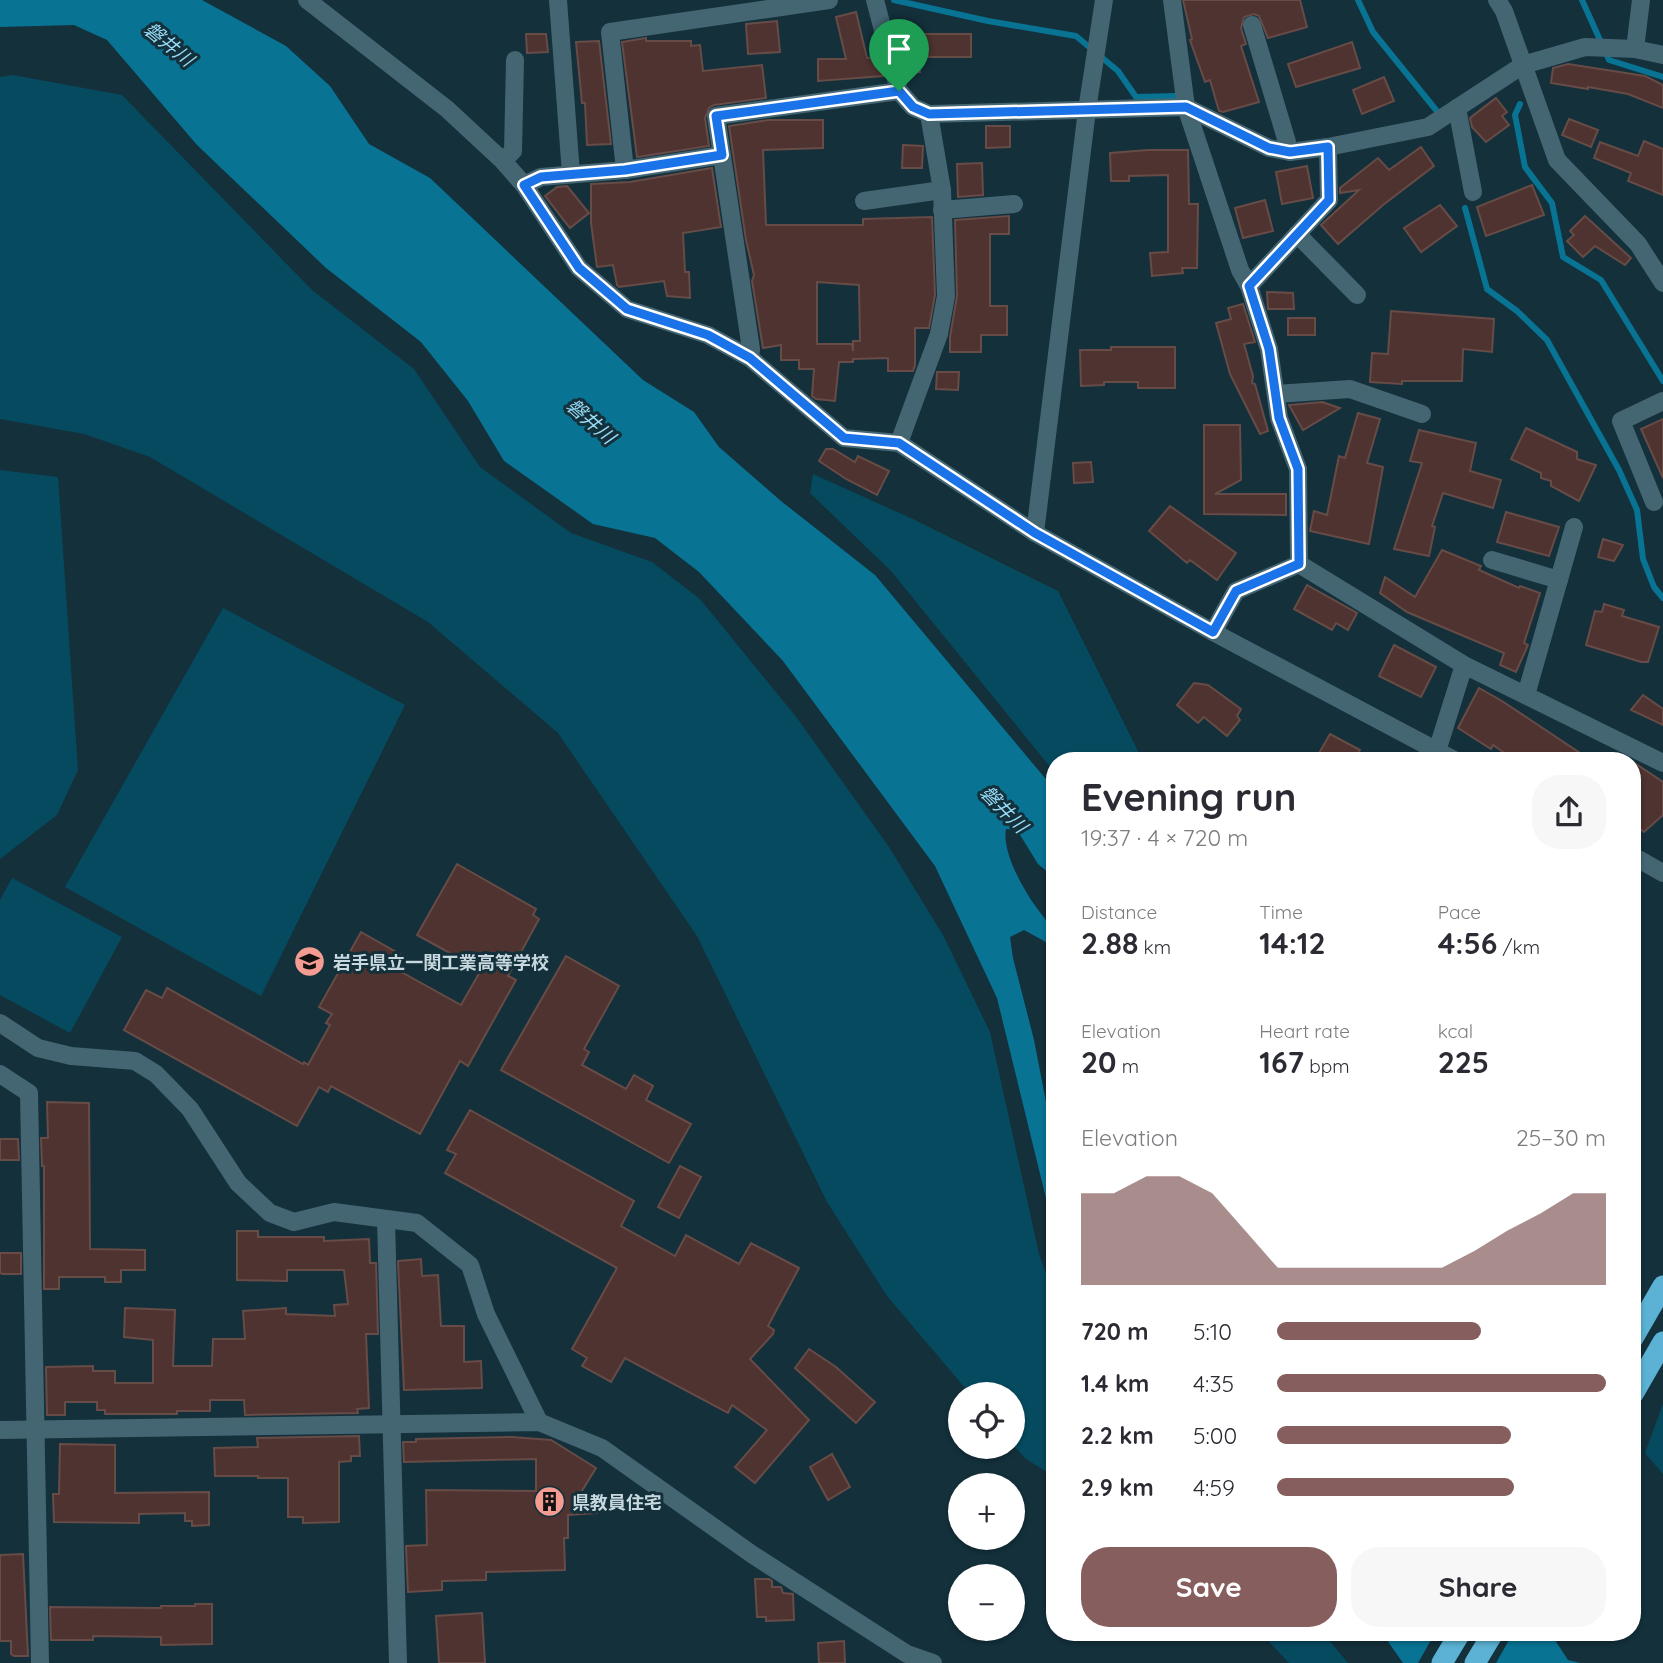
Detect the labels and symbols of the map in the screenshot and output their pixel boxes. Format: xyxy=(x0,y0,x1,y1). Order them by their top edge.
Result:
water label: 磐井川 xyxy=(139,17,200,73)
pin xyxy=(869,19,929,91)
water label: 磐井川 xyxy=(562,393,622,450)
water label: 磐井川 xyxy=(975,780,1034,839)
school or university icon: 岩手県立一関工業高等学校 xyxy=(293,945,327,979)
place label: 岩手県立一関工業高等学校 xyxy=(333,951,549,974)
building icon: 県教員住宅 xyxy=(532,1485,566,1519)
place label: 県教員住宅 xyxy=(572,1491,662,1514)

